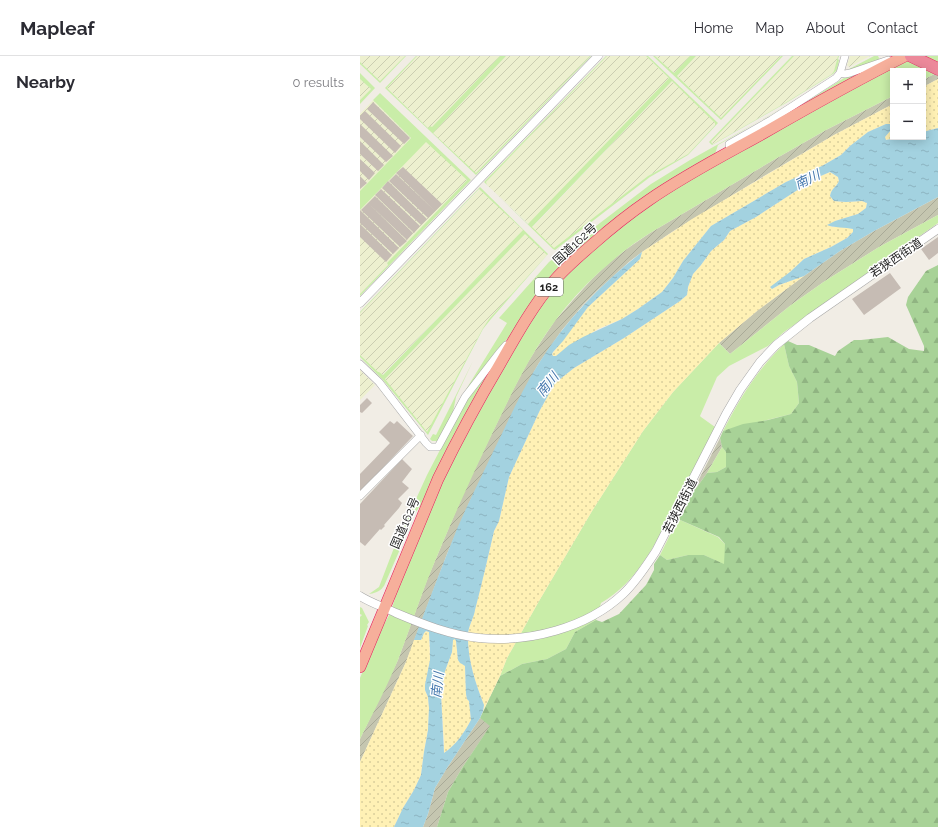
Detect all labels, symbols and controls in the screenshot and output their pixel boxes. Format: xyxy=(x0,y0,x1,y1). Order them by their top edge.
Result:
text: Mapleaf xyxy=(20,17,95,39)
text: Home xyxy=(694,20,733,36)
text: Map xyxy=(755,20,784,36)
text: About xyxy=(806,20,845,36)
text: Contact xyxy=(867,20,918,36)
map controls xyxy=(890,68,926,140)
button: + xyxy=(890,68,926,104)
text: Nearby xyxy=(16,72,75,92)
text: 0 results xyxy=(293,75,344,90)
button: − xyxy=(890,104,926,140)
water label: 南川 xyxy=(792,166,824,192)
street label: 国道162号 xyxy=(550,220,600,268)
street label: 若狭西街道 xyxy=(867,235,925,281)
road number: 162 xyxy=(535,278,563,296)
water label: 南川 xyxy=(533,368,563,399)
street label: 若狭西街道 xyxy=(660,476,700,536)
street label: 国道162号 xyxy=(388,495,422,551)
water label: 南川 xyxy=(429,669,447,699)

